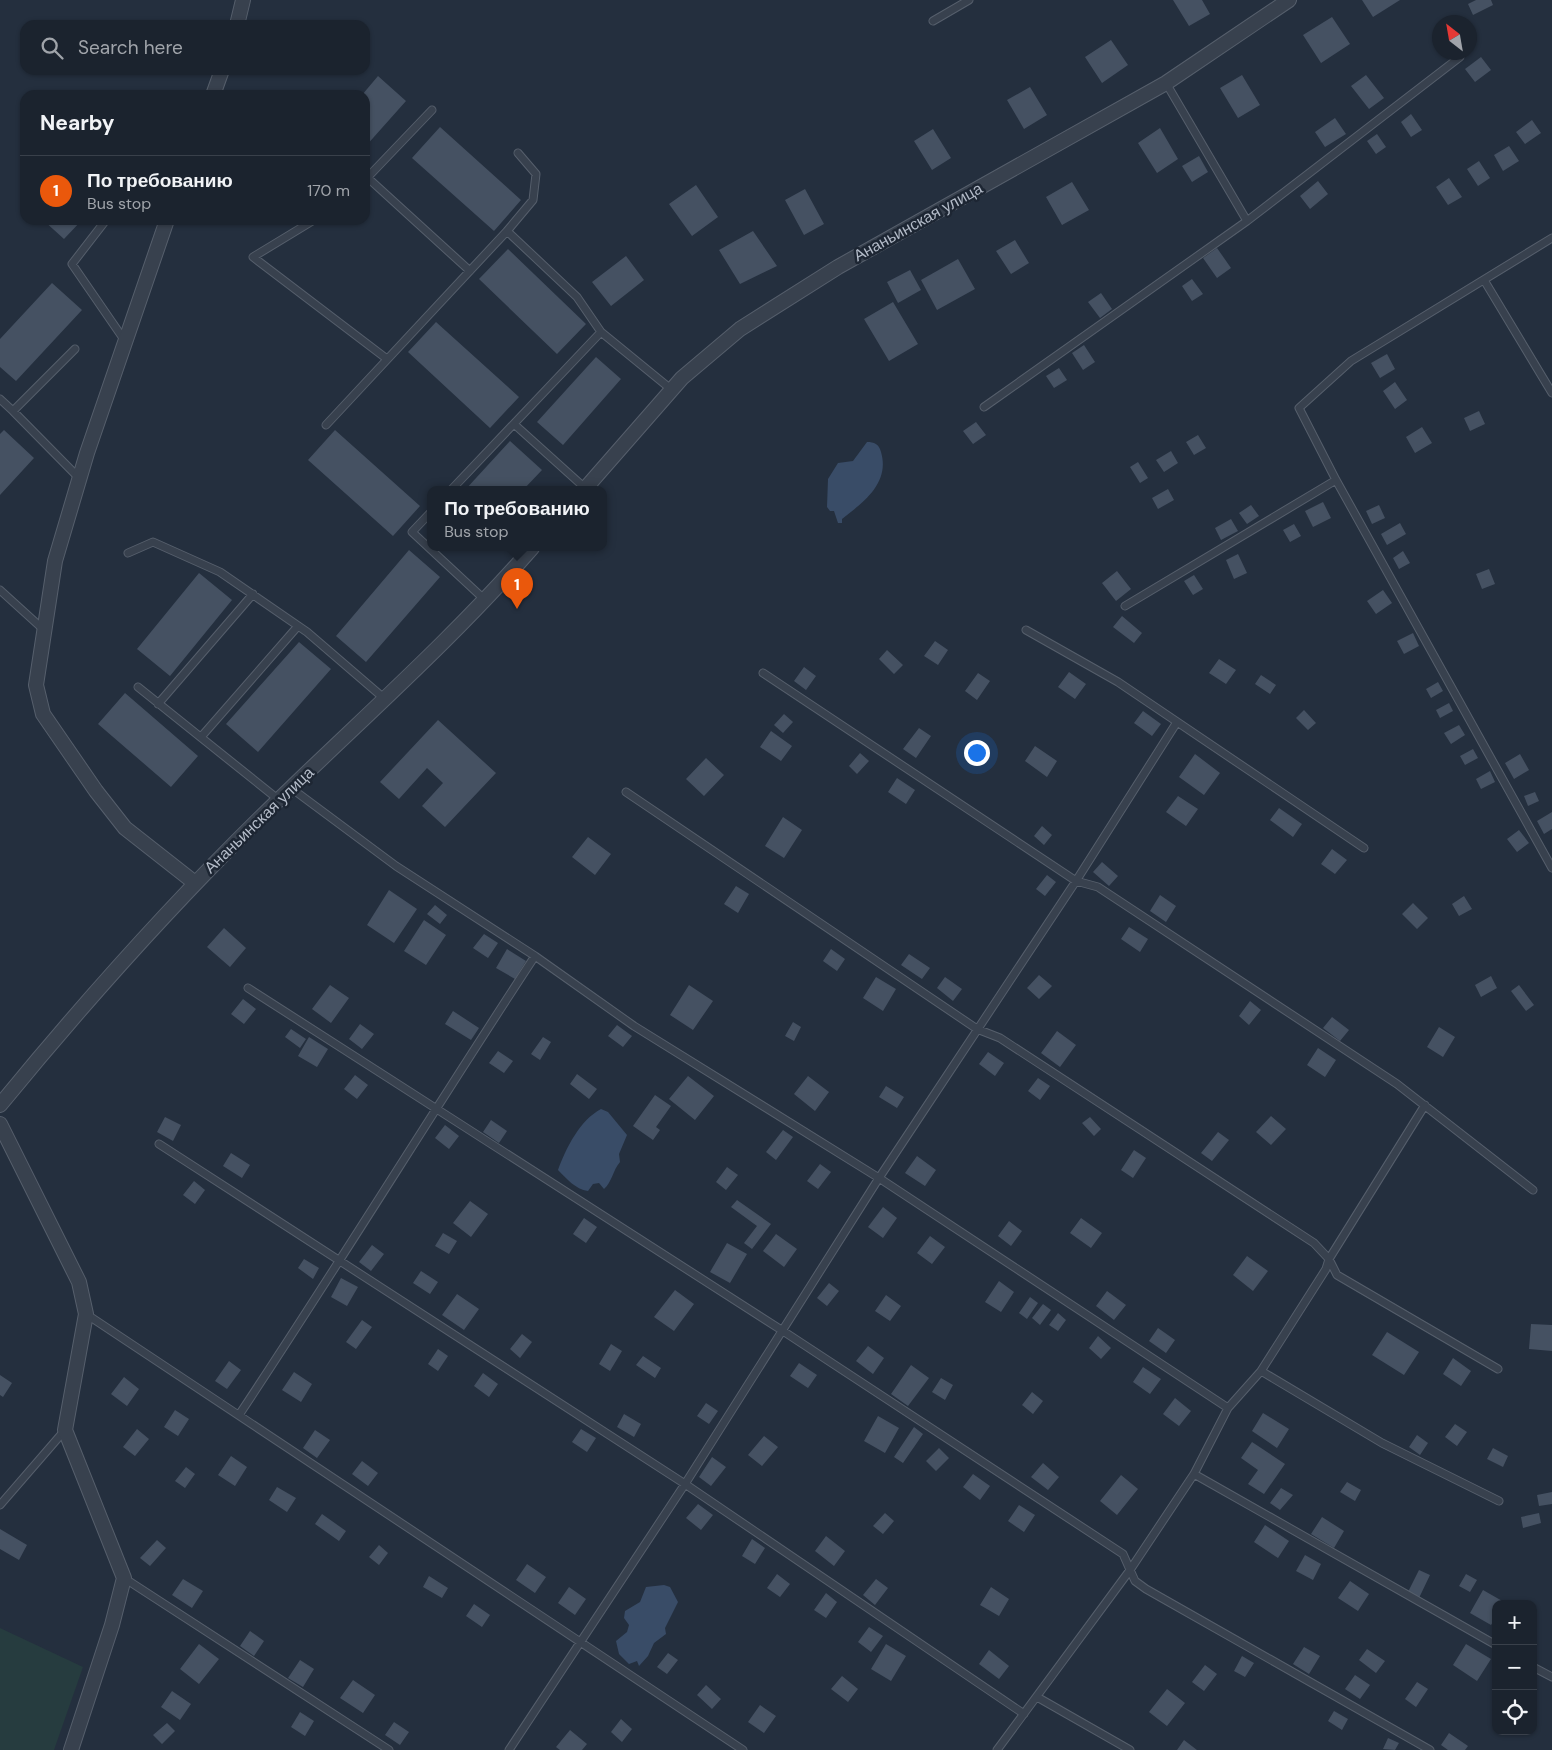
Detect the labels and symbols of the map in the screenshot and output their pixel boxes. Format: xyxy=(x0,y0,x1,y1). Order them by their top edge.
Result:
north arrow xyxy=(1432,15,1477,60)
street label: Ананьинская улица xyxy=(850,178,986,266)
pin: 1 xyxy=(501,568,533,609)
your location xyxy=(964,740,990,766)
street label: Ананьинская улица xyxy=(200,762,318,878)

